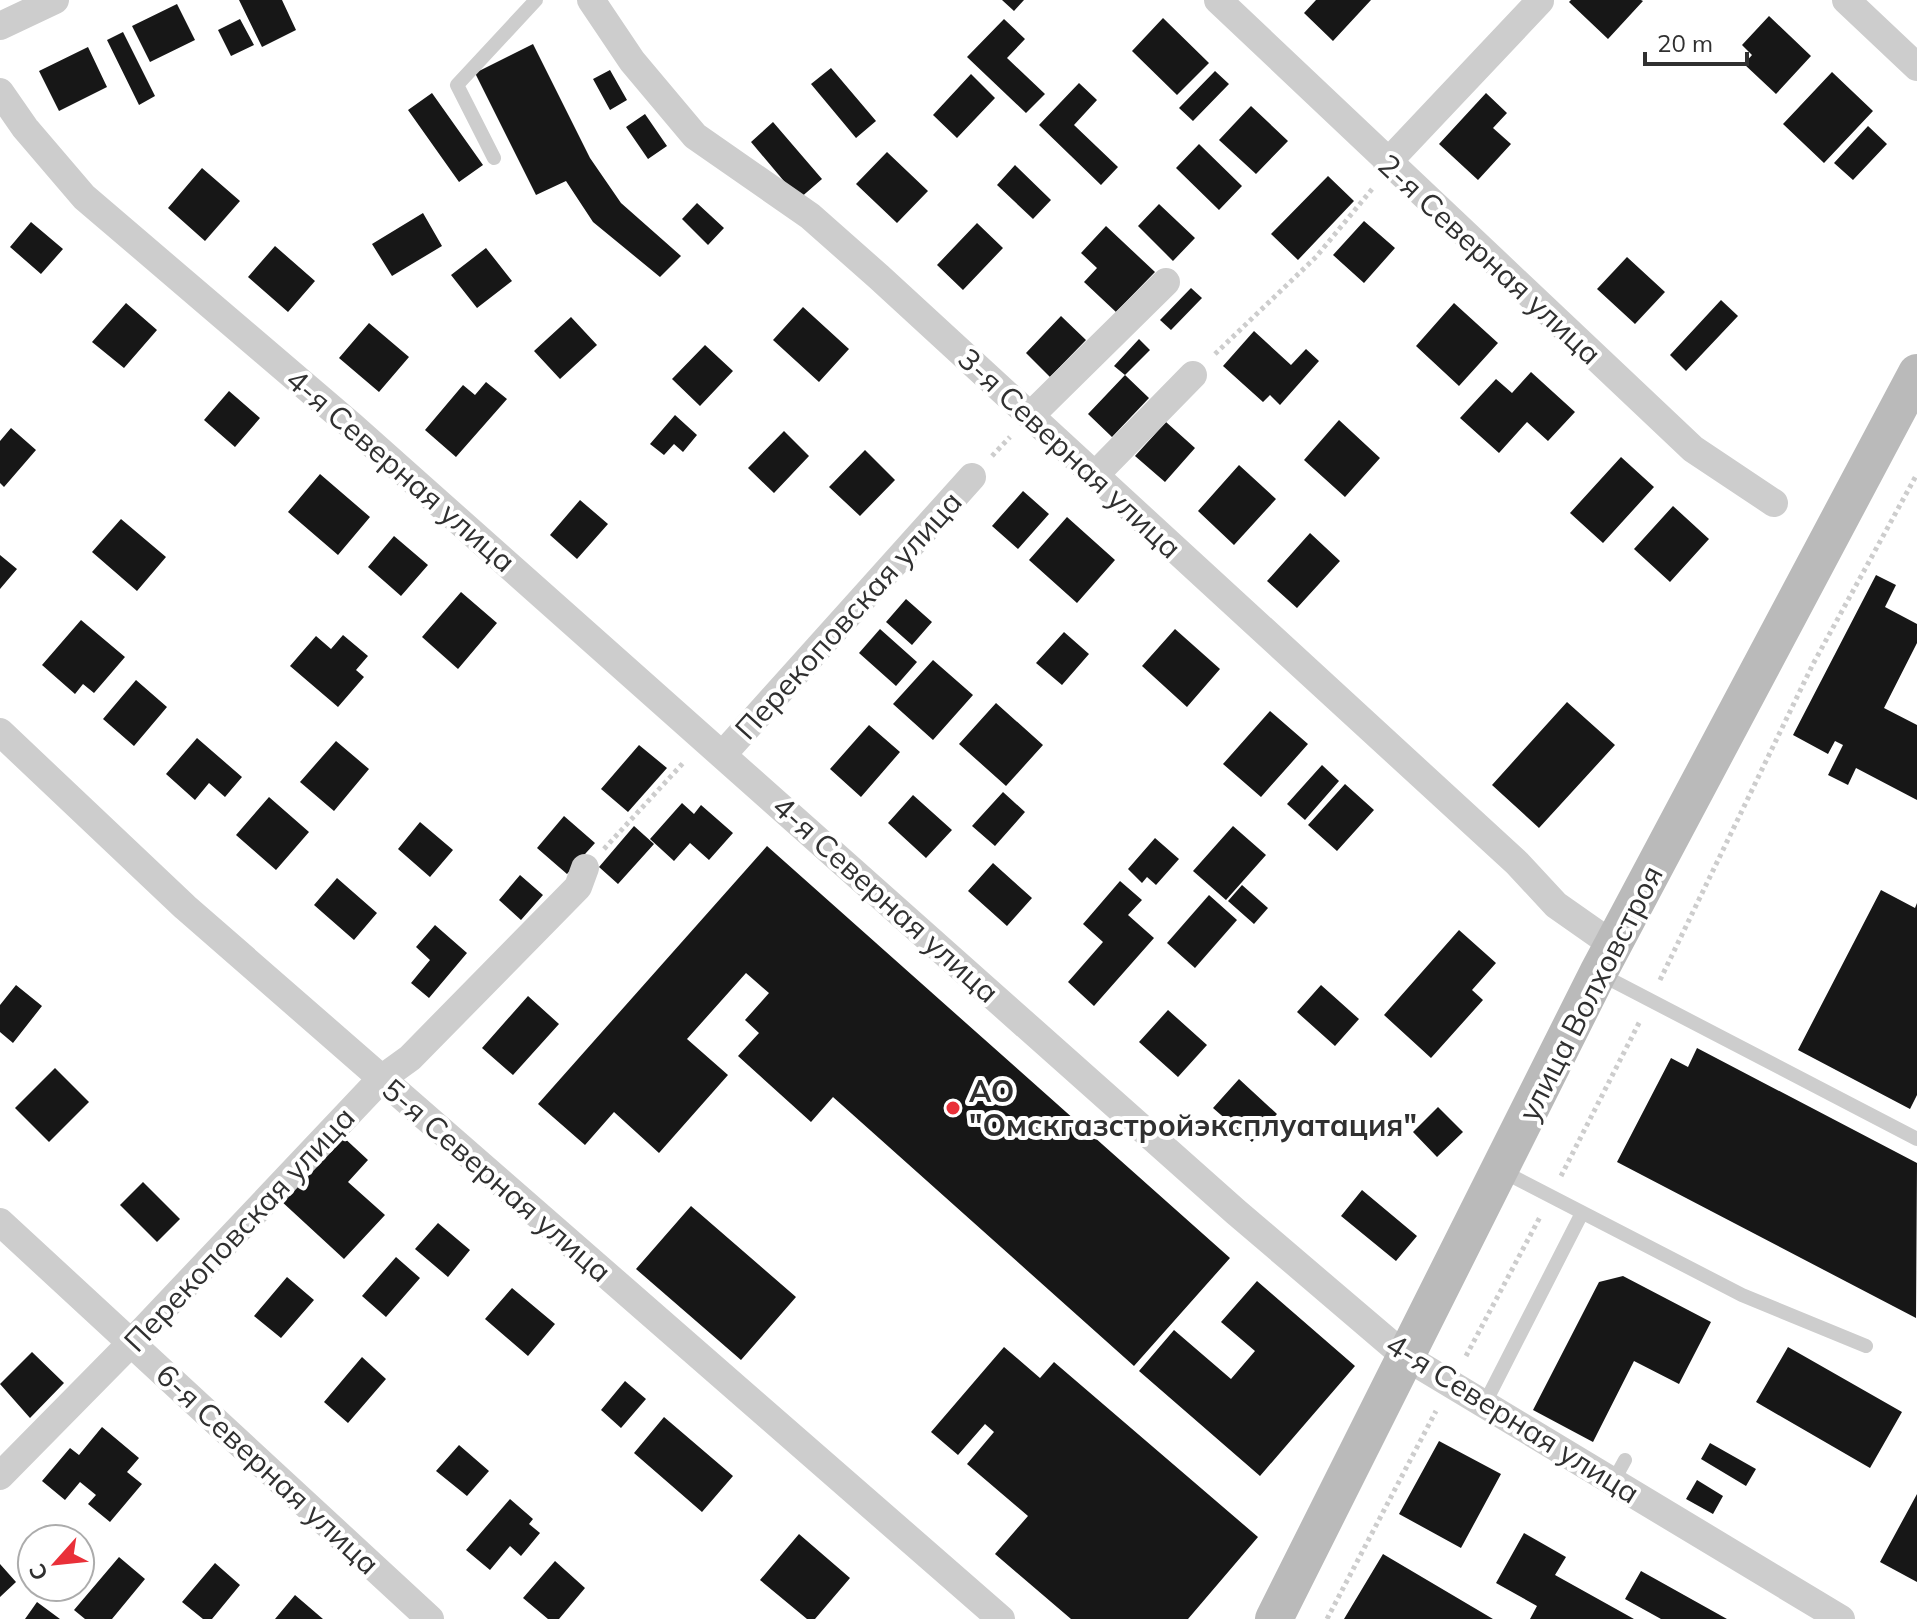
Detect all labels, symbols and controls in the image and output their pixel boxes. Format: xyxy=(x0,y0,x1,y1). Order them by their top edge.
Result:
scale bar xyxy=(1645,16,1747,66)
text: 20 m xyxy=(1657,28,1713,58)
street label: 2-я Северная улица xyxy=(1370,146,1610,372)
street label: 3-я Северная улица xyxy=(950,340,1190,566)
street label: 4-я Северная улица xyxy=(278,360,524,580)
street label: Перекоповская улица xyxy=(726,483,970,747)
street label: 4-я Северная улица xyxy=(765,787,1007,1011)
street label: улица Волховстроя xyxy=(1509,859,1671,1127)
street label: 5-я Северная улица xyxy=(374,1070,620,1290)
place label: АО "Омскгазстройэксплуатация" xyxy=(969,1072,1417,1144)
street label: Перекоповская улица xyxy=(116,1099,362,1359)
marker: АО "Омскгазстройэксплуатация" xyxy=(944,1099,962,1117)
street label: 4-я Северная улица xyxy=(1379,1325,1647,1511)
street label: 6-я Северная улица xyxy=(148,1356,388,1582)
north arrow xyxy=(16,1523,96,1603)
text: С xyxy=(22,1559,54,1585)

